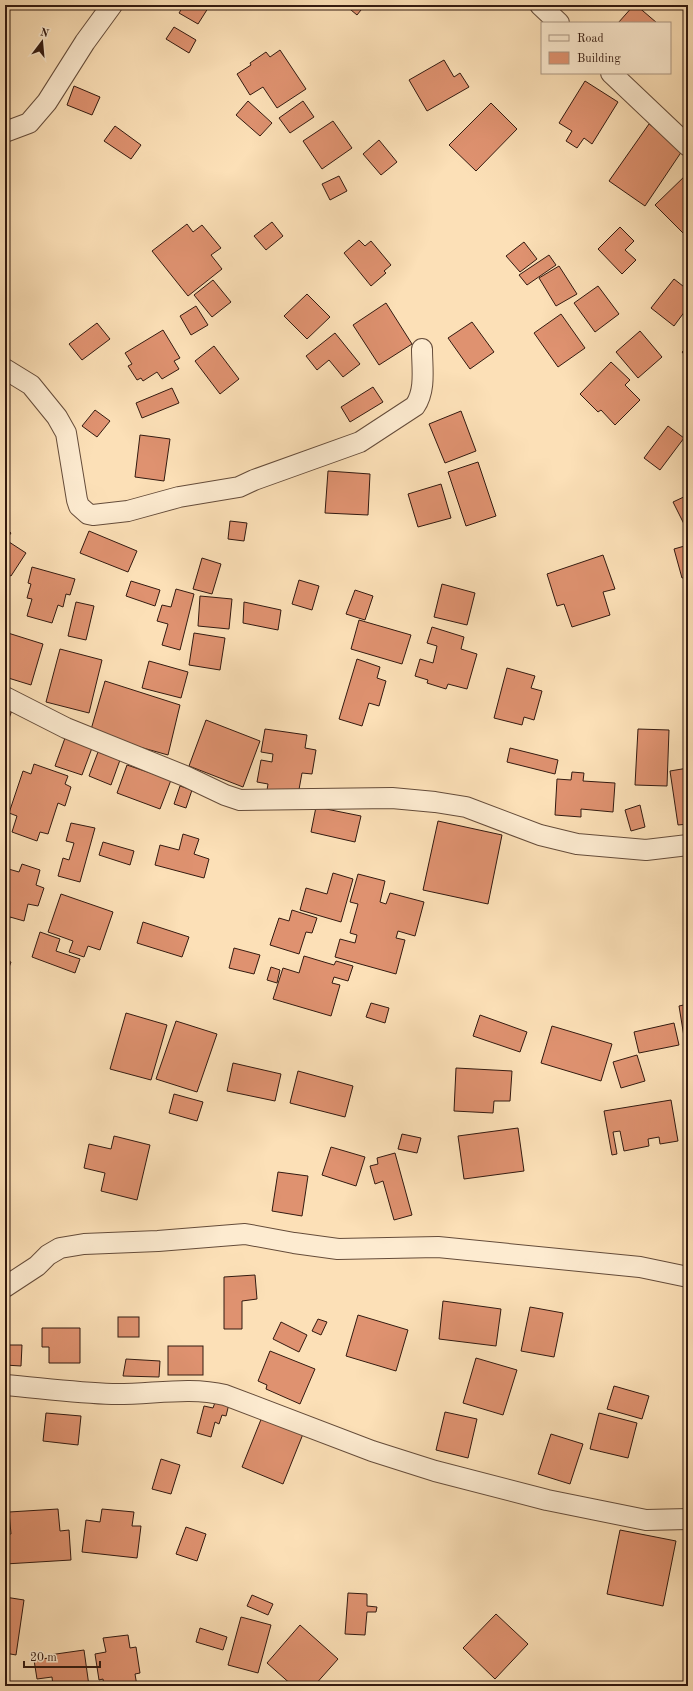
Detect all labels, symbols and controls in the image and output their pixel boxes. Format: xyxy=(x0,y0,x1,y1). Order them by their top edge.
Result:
north arrow xyxy=(22,22,62,62)
legend xyxy=(541,22,671,74)
text: N xyxy=(39,27,50,40)
text: Road xyxy=(577,33,604,45)
text: Building xyxy=(577,53,621,65)
scale bar xyxy=(24,1643,100,1669)
text: 20 m xyxy=(30,1652,57,1664)

